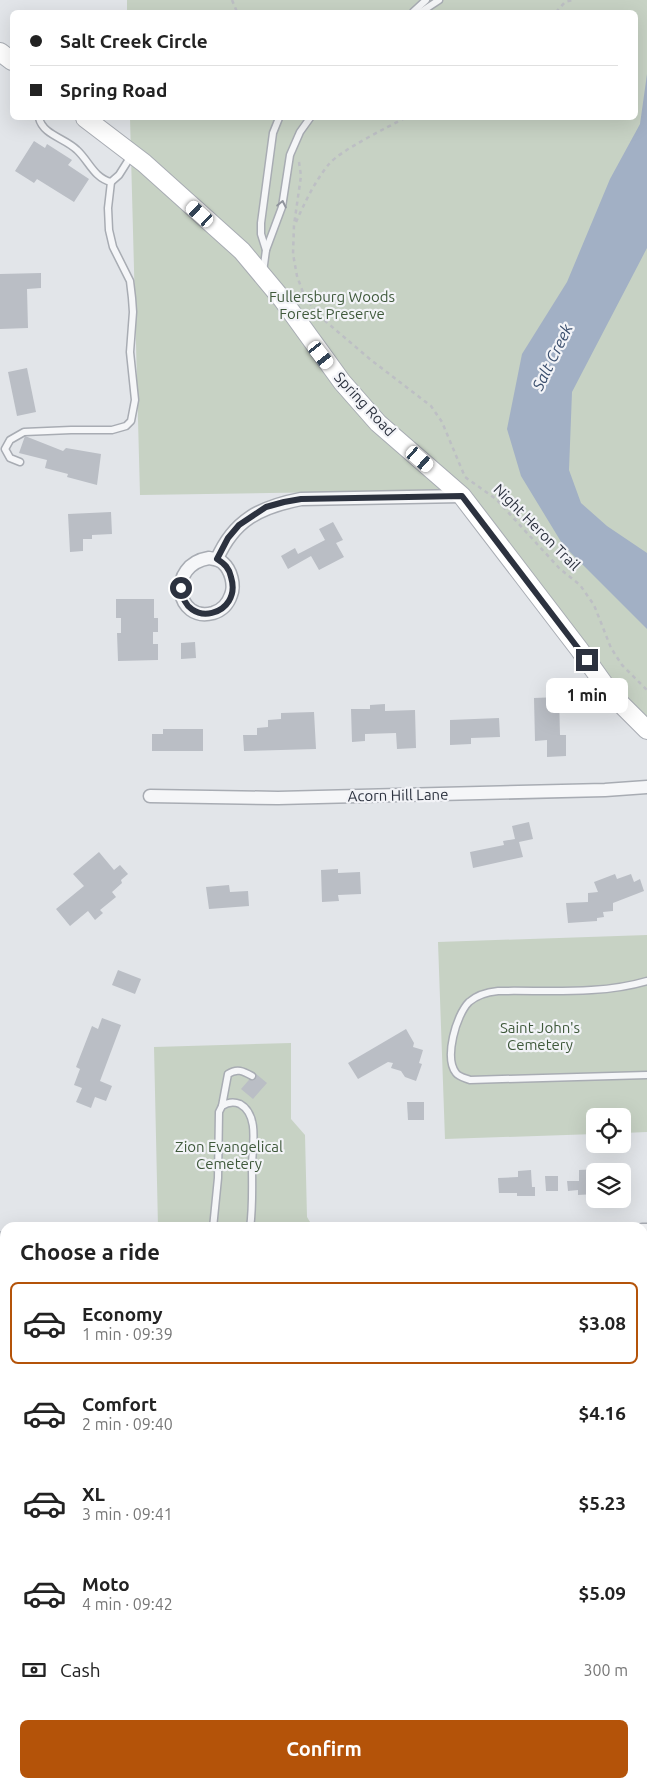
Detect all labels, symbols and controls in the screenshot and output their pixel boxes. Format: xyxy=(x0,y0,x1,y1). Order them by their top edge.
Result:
text: Salt Creek Circle xyxy=(60,30,208,52)
text: Spring Road xyxy=(60,79,167,101)
car xyxy=(183,198,216,230)
one-way arrow xyxy=(276,200,287,209)
park label: Fullersburg Woods Forest Preserve xyxy=(269,288,395,322)
water label: Salt Creek xyxy=(528,320,576,394)
car xyxy=(305,339,336,371)
street label: Spring Road xyxy=(331,369,399,439)
car xyxy=(403,443,436,475)
street label: Night Heron Trail xyxy=(490,480,584,574)
route start xyxy=(170,577,192,599)
route end xyxy=(576,649,598,671)
callout: 1 min xyxy=(546,678,628,712)
text: 1 min xyxy=(567,686,607,704)
street label: Acorn Hill Lane xyxy=(347,786,449,804)
park label: Saint John's Cemetery xyxy=(500,1019,580,1053)
map controls xyxy=(586,1108,631,1208)
button: locate xyxy=(586,1108,631,1153)
park label: Zion Evangelical Cemetery xyxy=(175,1138,283,1172)
button: layers xyxy=(586,1163,631,1208)
text: Choose a ride xyxy=(20,1239,160,1264)
icon: car xyxy=(22,1301,67,1346)
text: Economy xyxy=(82,1303,163,1325)
text: $3.08 xyxy=(578,1312,626,1334)
text: 1 min · 09:39 xyxy=(82,1325,173,1343)
icon: car xyxy=(22,1391,67,1436)
text: Comfort xyxy=(82,1393,157,1415)
text: $4.16 xyxy=(578,1402,626,1424)
text: 2 min · 09:40 xyxy=(82,1415,173,1433)
icon: car xyxy=(22,1481,67,1526)
text: XL xyxy=(82,1483,105,1505)
text: $5.23 xyxy=(578,1492,626,1514)
text: 3 min · 09:41 xyxy=(82,1505,173,1523)
icon: car xyxy=(22,1571,67,1616)
text: Moto xyxy=(82,1573,130,1595)
text: $5.09 xyxy=(578,1582,626,1604)
text: 4 min · 09:42 xyxy=(82,1595,173,1613)
icon: cash xyxy=(20,1656,48,1684)
text: Cash xyxy=(60,1659,101,1681)
text: 300 m xyxy=(583,1661,628,1679)
button: Confirm xyxy=(20,1720,628,1778)

